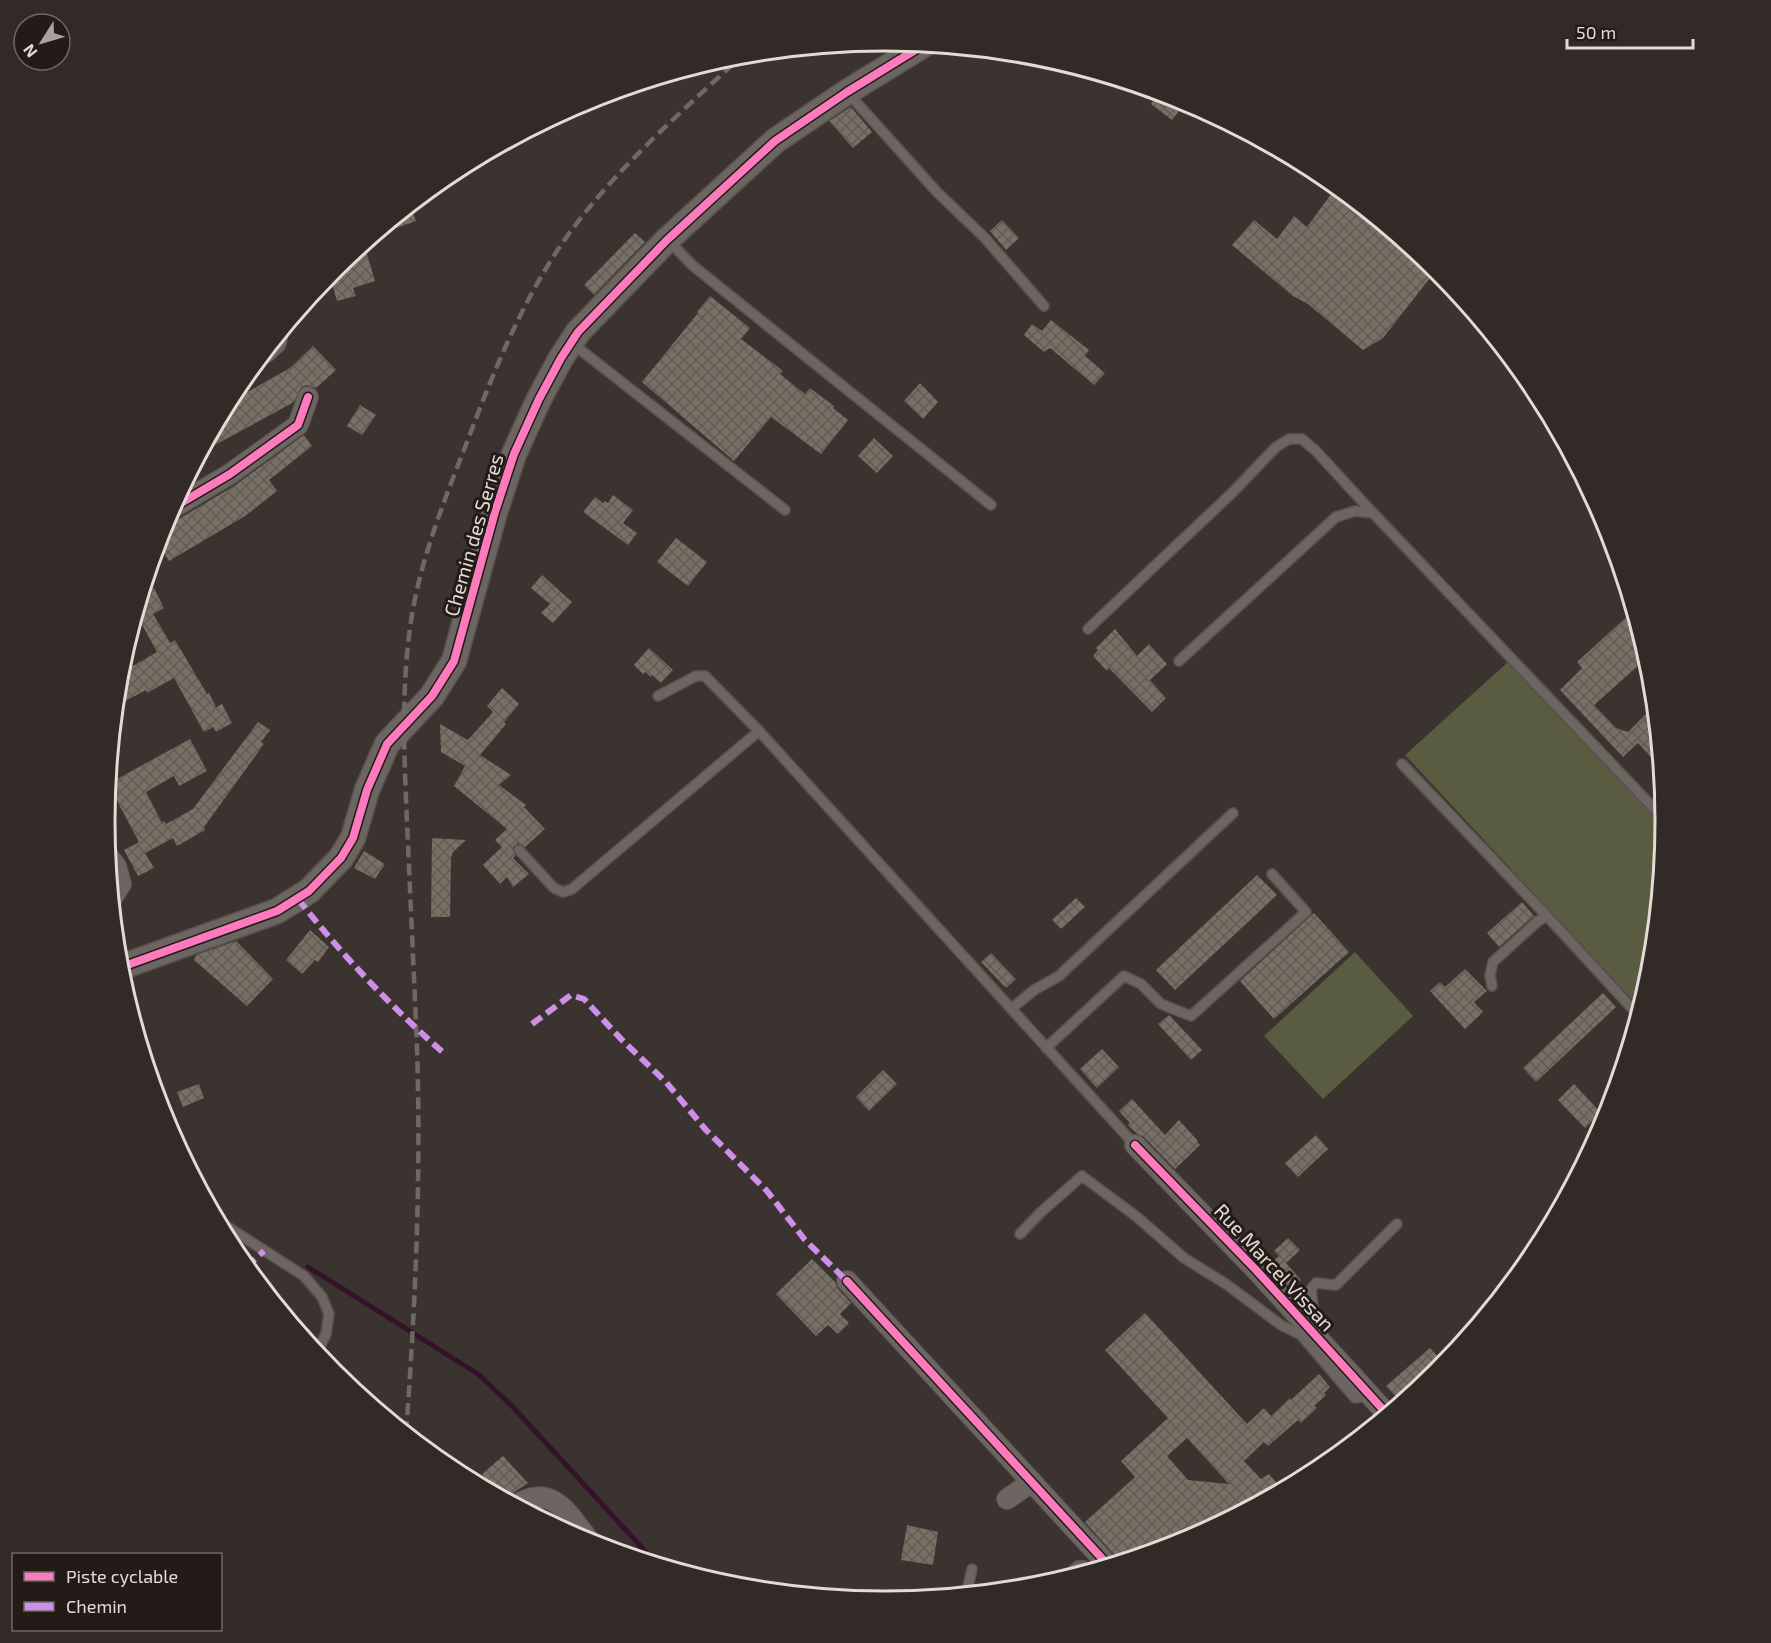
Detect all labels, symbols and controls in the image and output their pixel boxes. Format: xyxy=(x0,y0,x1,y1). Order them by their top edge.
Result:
north arrow xyxy=(12,12,72,72)
scale bar xyxy=(1567,12,1693,50)
text: 50 m xyxy=(1576,21,1616,43)
text: N xyxy=(19,41,41,62)
street label: Chemin des Serres xyxy=(438,451,508,619)
street label: Rue Marcel Vissan xyxy=(1210,1198,1340,1336)
legend xyxy=(12,1553,222,1631)
text: Piste cyclable xyxy=(66,1565,178,1587)
text: Chemin xyxy=(66,1595,127,1617)

